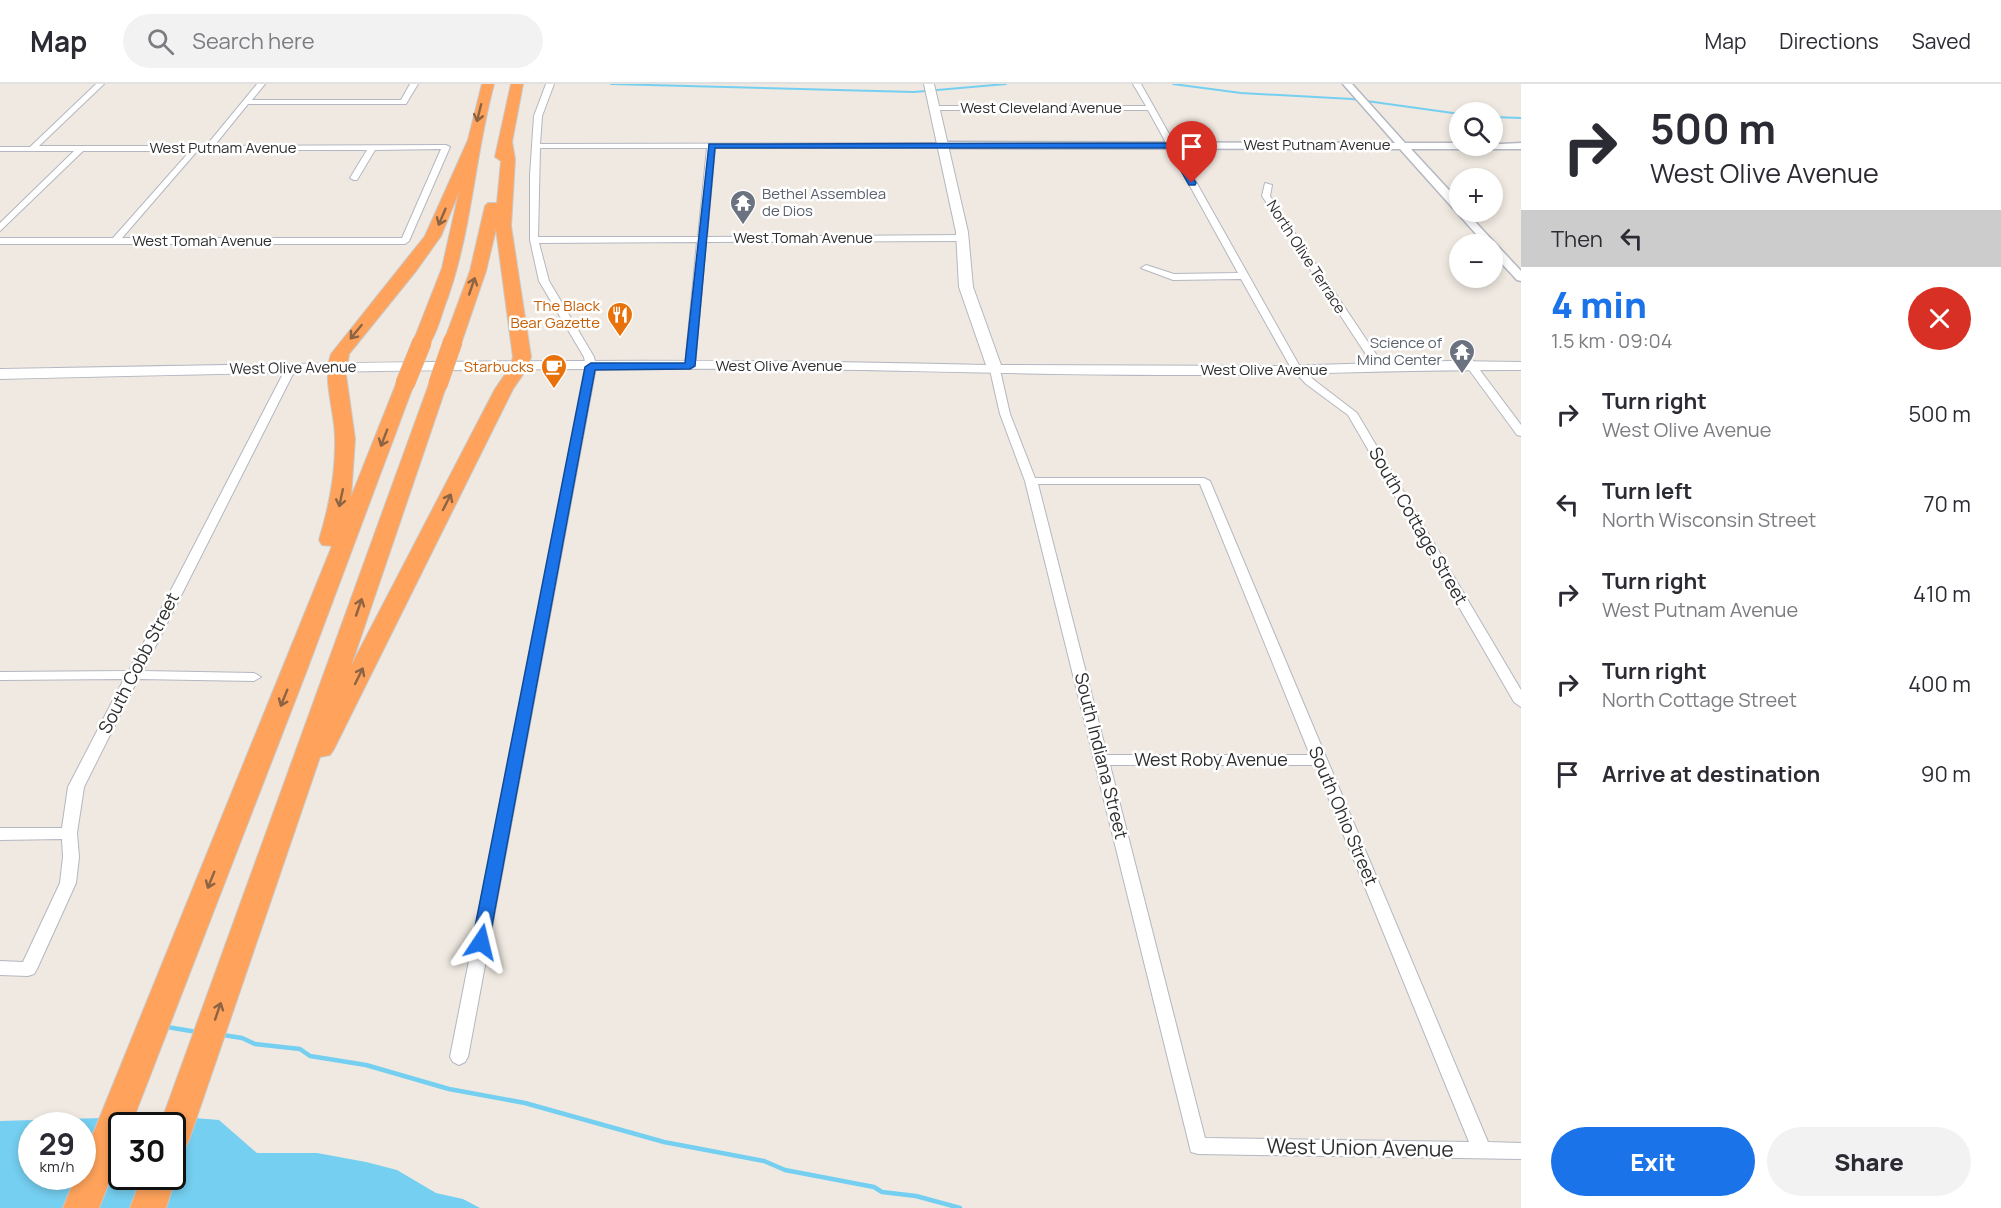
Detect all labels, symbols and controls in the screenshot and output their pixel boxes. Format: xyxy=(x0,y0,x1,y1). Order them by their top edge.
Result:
search box xyxy=(123,14,543,68)
text: Map xyxy=(30,22,87,60)
icon: search xyxy=(144,25,177,58)
text: Search here xyxy=(192,26,315,56)
text: Map xyxy=(1705,27,1746,55)
text: Directions xyxy=(1779,27,1879,55)
text: Saved xyxy=(1912,27,1971,55)
street label: West Cleveland Avenue xyxy=(960,97,1122,118)
text: 500 m xyxy=(1650,99,1776,157)
map controls xyxy=(1449,102,1503,288)
button: search xyxy=(1449,102,1503,156)
one-way arrow xyxy=(473,104,485,123)
icon: right xyxy=(1551,108,1629,186)
pin xyxy=(1166,121,1217,183)
icon: arrive xyxy=(1175,130,1208,163)
street label: West Putnam Avenue xyxy=(1243,134,1391,155)
street label: West Putnam Avenue xyxy=(149,137,297,158)
text: West Olive Avenue xyxy=(1650,154,1879,191)
button: + xyxy=(1449,168,1503,222)
place label: Bethel Assemblea de Dios xyxy=(762,183,886,221)
temple icon: Bethel Assemblea de Dios xyxy=(728,188,758,226)
street label: North Olive Terrace xyxy=(1262,196,1351,318)
one-way arrow xyxy=(436,207,447,225)
icon: left xyxy=(1615,222,1648,255)
text: Then xyxy=(1551,224,1603,254)
street label: West Tomah Avenue xyxy=(733,227,873,248)
street label: West Tomah Avenue xyxy=(132,230,272,251)
button: − xyxy=(1449,234,1503,288)
one-way arrow xyxy=(468,277,479,296)
text: 4 min xyxy=(1551,280,1647,329)
button: close xyxy=(1908,287,1971,350)
place label: The Black Bear Gazette xyxy=(511,295,601,333)
restaurant icon: The Black Bear Gazette xyxy=(605,300,635,338)
one-way arrow xyxy=(350,324,363,340)
text: 1.5 km · 09:04 xyxy=(1551,327,1673,354)
place label: Science of Mind Center xyxy=(1357,332,1443,370)
temple icon: Science of Mind Center xyxy=(1447,337,1477,375)
cafe icon: Starbucks xyxy=(539,352,569,390)
street label: West Olive Avenue xyxy=(715,355,843,376)
street label: West Olive Avenue xyxy=(229,356,357,379)
place label: Starbucks xyxy=(464,356,534,377)
street label: West Olive Avenue xyxy=(1200,359,1328,380)
text: Turn right xyxy=(1602,386,1707,416)
icon: right xyxy=(1551,398,1584,431)
text: 500 m xyxy=(1908,399,1971,429)
text: West Olive Avenue xyxy=(1602,416,1771,443)
one-way arrow xyxy=(378,428,389,447)
street label: South Cottage Street xyxy=(1364,442,1474,609)
text: Turn left xyxy=(1602,476,1692,506)
one-way arrow xyxy=(335,488,347,507)
icon: left xyxy=(1551,488,1584,521)
text: 70 m xyxy=(1923,489,1971,519)
one-way arrow xyxy=(442,493,453,511)
text: North Wisconsin Street xyxy=(1602,506,1816,533)
text: Turn right xyxy=(1602,566,1707,596)
icon: right xyxy=(1551,578,1584,611)
text: 410 m xyxy=(1913,579,1971,609)
street label: South Cobb Street xyxy=(92,588,184,737)
text: West Putnam Avenue xyxy=(1602,596,1798,623)
one-way arrow xyxy=(355,598,366,617)
text: Turn right xyxy=(1602,656,1707,686)
one-way arrow xyxy=(354,667,366,685)
icon: right xyxy=(1551,668,1584,701)
text: 400 m xyxy=(1908,669,1971,699)
street label: South Indiana Street xyxy=(1070,670,1134,842)
text: North Cottage Street xyxy=(1602,686,1797,713)
one-way arrow xyxy=(277,689,288,707)
street label: South Ohio Street xyxy=(1304,742,1384,889)
street label: West Roby Avenue xyxy=(1134,747,1288,771)
icon: arrive xyxy=(1551,758,1584,791)
text: Arrive at destination xyxy=(1602,759,1820,789)
text: 90 m xyxy=(1921,759,1971,789)
one-way arrow xyxy=(205,870,216,888)
position arrow xyxy=(449,910,513,974)
one-way arrow xyxy=(214,1002,225,1021)
speed limit sign: 30 xyxy=(108,1112,186,1190)
text: 29 xyxy=(39,1123,75,1164)
button: Exit xyxy=(1551,1127,1755,1196)
button: Share xyxy=(1767,1127,1971,1196)
street label: West Union Avenue xyxy=(1266,1131,1454,1163)
text: km/h xyxy=(40,1156,74,1177)

